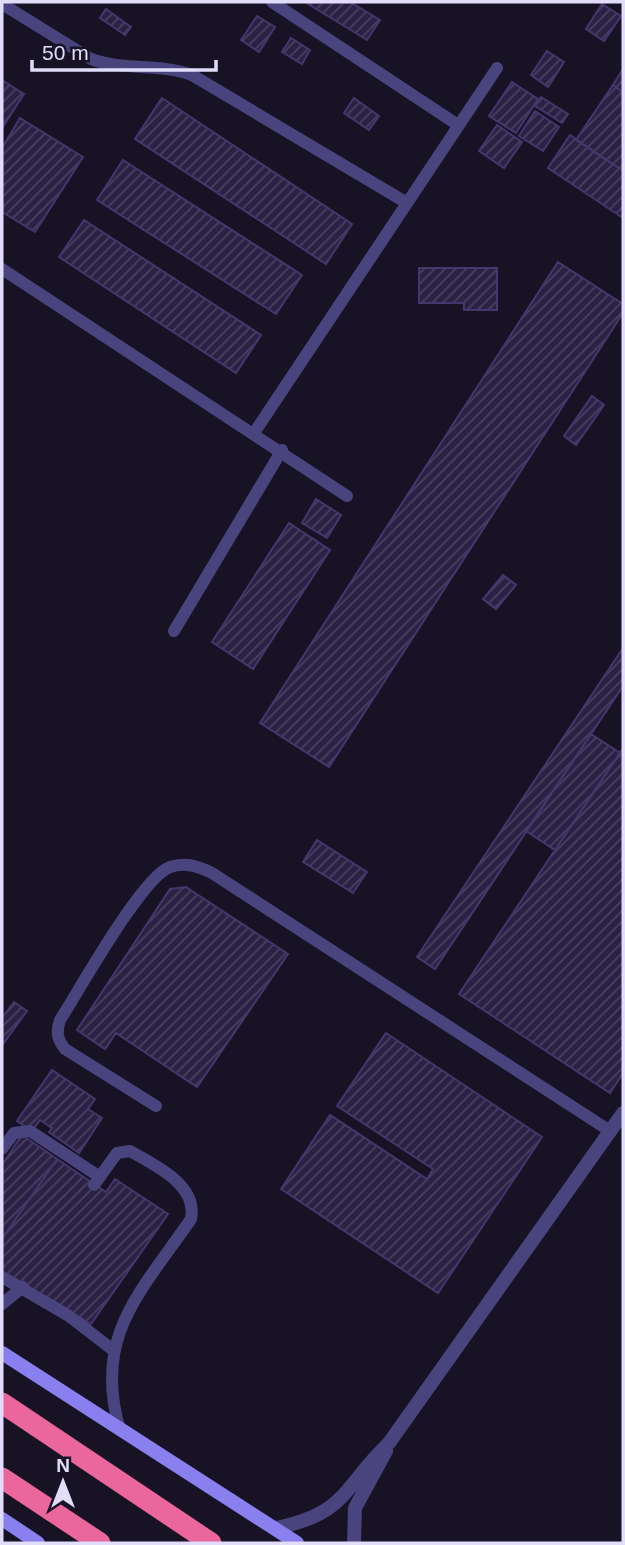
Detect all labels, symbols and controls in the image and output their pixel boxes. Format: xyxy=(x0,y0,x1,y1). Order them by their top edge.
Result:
scale bar xyxy=(32,28,215,72)
text: 50 m xyxy=(42,41,89,64)
north arrow xyxy=(28,1447,98,1517)
text: N xyxy=(56,1455,70,1476)

